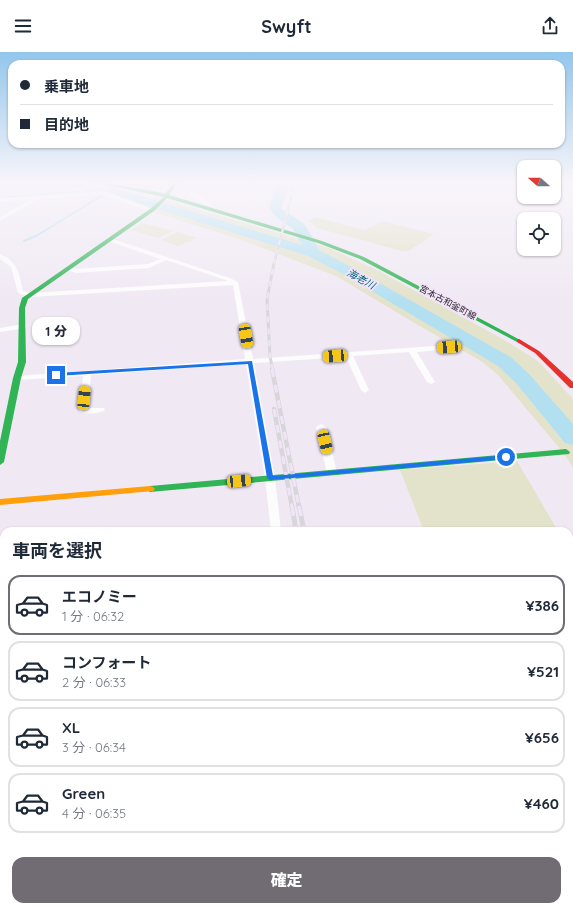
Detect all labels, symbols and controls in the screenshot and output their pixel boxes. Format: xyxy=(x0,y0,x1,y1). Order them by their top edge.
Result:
icon: menu xyxy=(12,15,34,37)
text: Swyft xyxy=(261,15,312,38)
icon: share xyxy=(539,15,561,37)
text: 乗車地 xyxy=(44,77,89,96)
text: 目的地 xyxy=(44,115,89,134)
north arrow xyxy=(517,160,561,204)
map controls xyxy=(517,160,561,256)
button: locate xyxy=(517,212,561,256)
water label: 海老川 xyxy=(345,266,378,292)
street label: 宮本古和釜町線 xyxy=(418,282,479,322)
callout: 1 分 xyxy=(32,317,80,345)
text: 1 分 xyxy=(45,323,67,339)
car xyxy=(238,323,254,349)
car xyxy=(437,340,461,354)
car xyxy=(323,349,347,363)
route end xyxy=(47,366,65,384)
car xyxy=(77,385,91,411)
car xyxy=(316,429,334,455)
route start xyxy=(497,448,515,466)
car xyxy=(227,474,251,488)
text: 車両を選択 xyxy=(12,539,102,562)
icon: car xyxy=(14,587,50,623)
text: エコノミー xyxy=(62,587,137,606)
text: ¥386 xyxy=(525,596,559,615)
text: 1 分 · 06:32 xyxy=(62,608,124,624)
icon: car xyxy=(14,653,50,689)
text: コンフォート xyxy=(62,653,152,672)
text: ¥521 xyxy=(527,662,559,681)
text: 2 分 · 06:33 xyxy=(62,674,126,690)
text: XL xyxy=(62,718,80,737)
icon: car xyxy=(14,719,50,755)
text: ¥656 xyxy=(525,728,559,747)
text: 3 分 · 06:34 xyxy=(62,739,126,755)
text: Green xyxy=(62,784,105,803)
icon: car xyxy=(14,785,50,821)
text: ¥460 xyxy=(524,794,559,813)
text: 4 分 · 06:35 xyxy=(62,805,126,821)
button: 確定 xyxy=(12,857,561,903)

